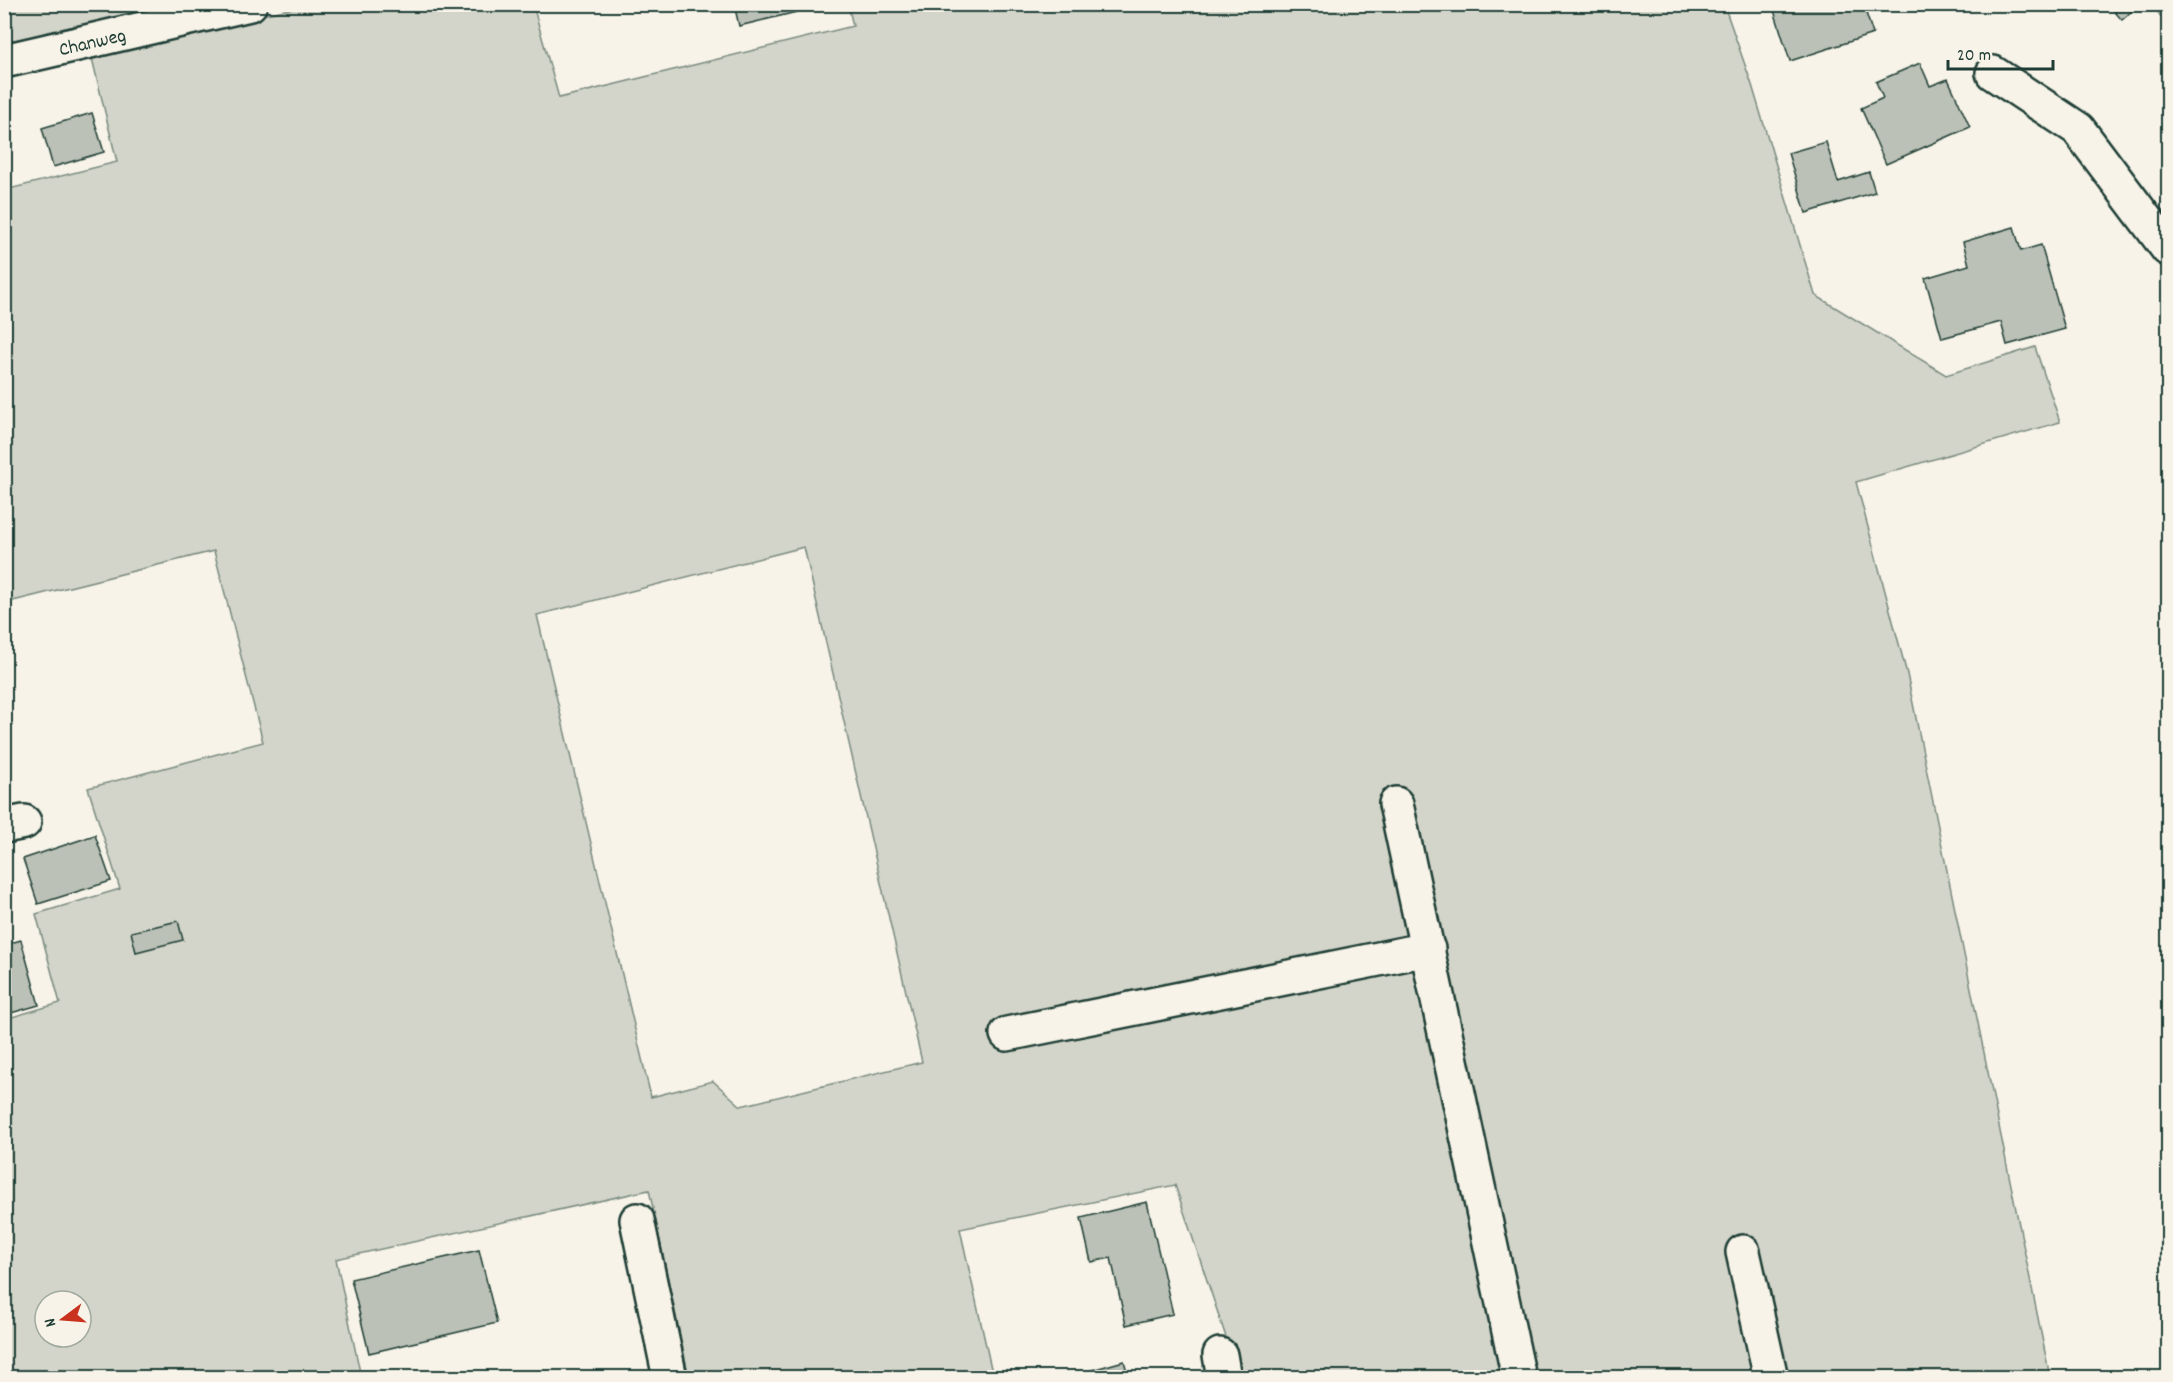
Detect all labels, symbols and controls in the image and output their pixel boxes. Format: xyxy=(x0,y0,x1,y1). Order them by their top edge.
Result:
street label: Chanweg xyxy=(56,23,129,65)
scale bar xyxy=(1948,33,2053,71)
text: 20 m xyxy=(1957,44,1991,69)
north arrow xyxy=(33,1289,93,1349)
text: N xyxy=(39,1315,63,1329)

